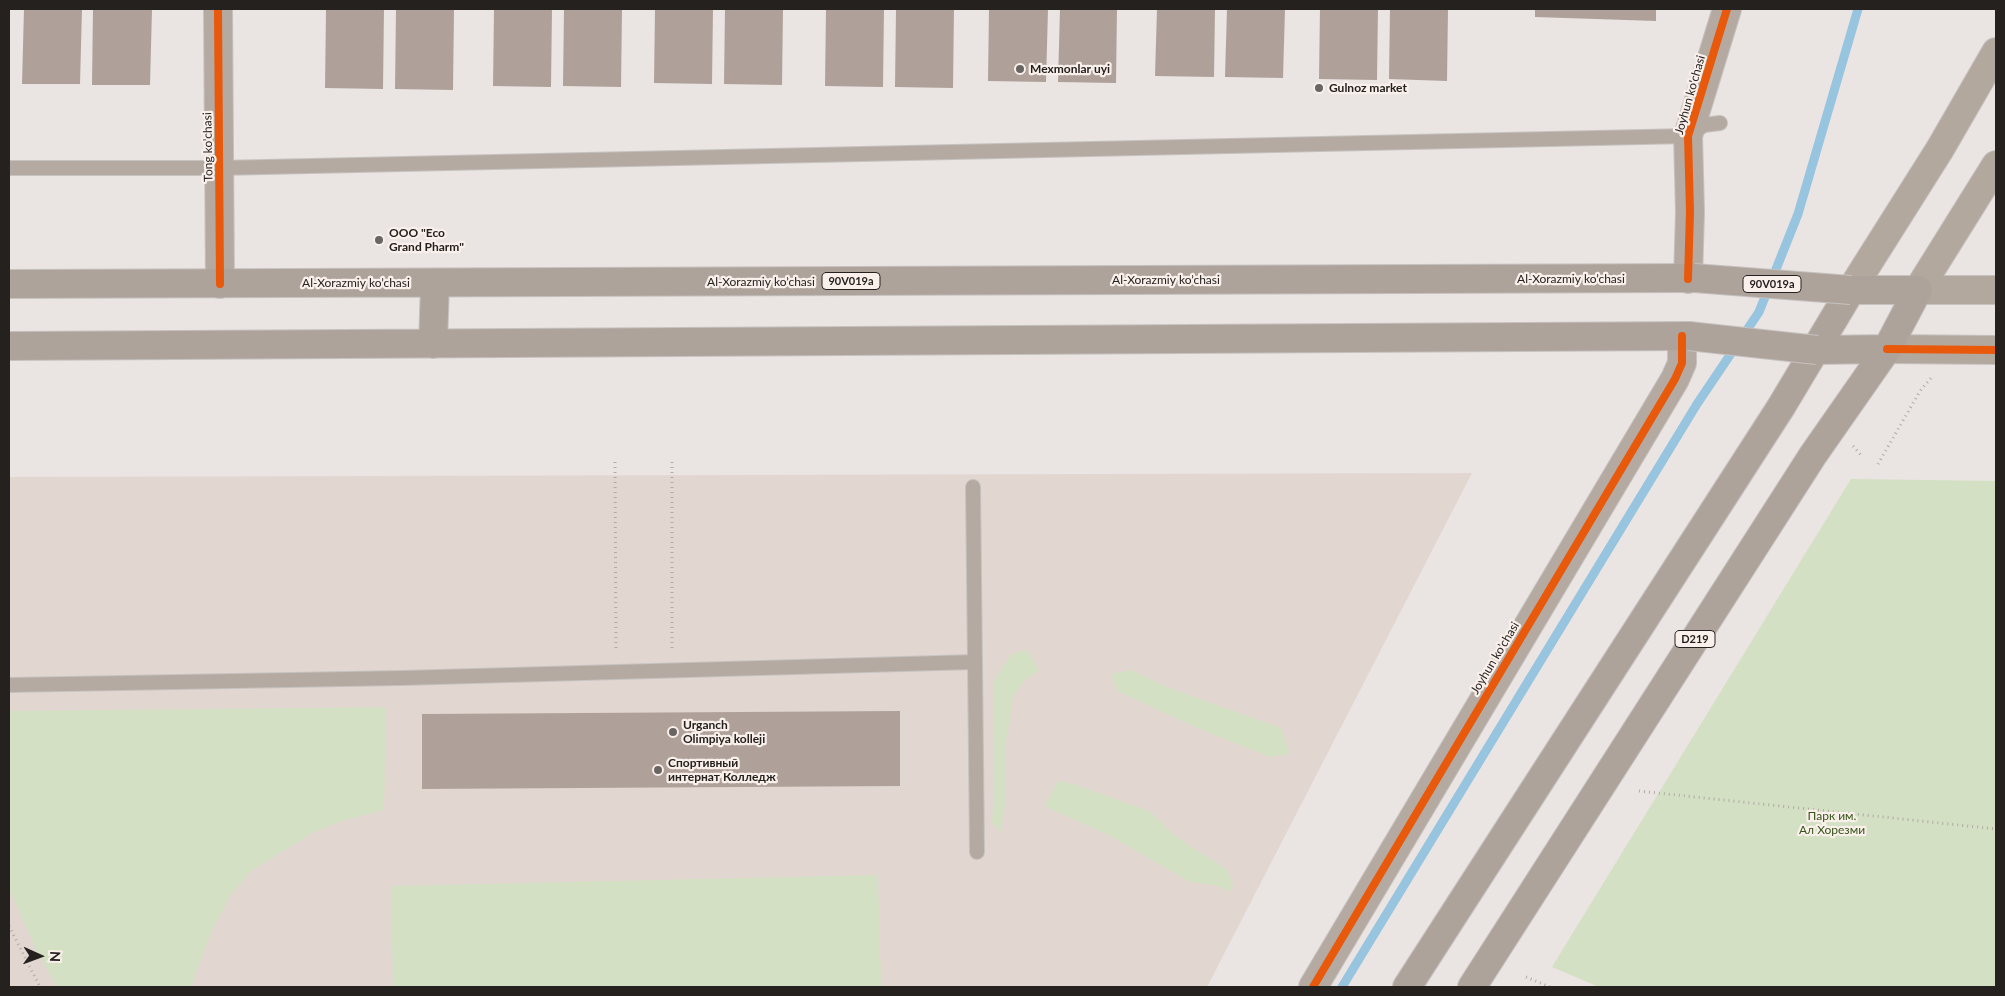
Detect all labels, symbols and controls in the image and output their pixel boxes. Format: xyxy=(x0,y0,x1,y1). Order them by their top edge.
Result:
street label: Joyhun ko'chasi xyxy=(1672,54,1708,136)
place label: Mexmonlar uyi xyxy=(1030,62,1110,76)
marker: Mexmonlar uyi xyxy=(1014,63,1026,75)
place label: Gulnoz market xyxy=(1329,81,1407,95)
marker: Gulnoz market xyxy=(1313,82,1325,94)
street label: Tong ko'chasi xyxy=(200,112,216,182)
place label: ООО "Eco Grand Pharm" xyxy=(389,226,464,254)
marker: ООО "Eco Grand Pharm" xyxy=(373,234,385,246)
road number: 90V019a xyxy=(822,272,880,290)
street label: Al-Xorazmiy ko’chasi xyxy=(1517,272,1625,286)
street label: Al-Xorazmiy ko’chasi xyxy=(1112,273,1220,287)
street label: Al-Xorazmiy ko’chasi xyxy=(707,275,815,289)
street label: Al-Xorazmiy ko’chasi xyxy=(302,276,410,290)
road number: 90V019a xyxy=(1743,276,1801,292)
street label: Joyhun ko'chasi xyxy=(1468,619,1522,697)
road number: D219 xyxy=(1675,630,1715,648)
place label: Urganch Olimpiya kolleji xyxy=(683,718,765,746)
marker: Urganch Olimpiya kolleji xyxy=(667,726,679,738)
place label: Спортивный интернат Колледж xyxy=(668,756,776,784)
marker: Спортивный интернат Колледж xyxy=(652,764,664,776)
park label: Парк им. Ал Хорезми xyxy=(1799,809,1865,837)
north arrow xyxy=(15,931,65,981)
text: N xyxy=(47,951,64,962)

